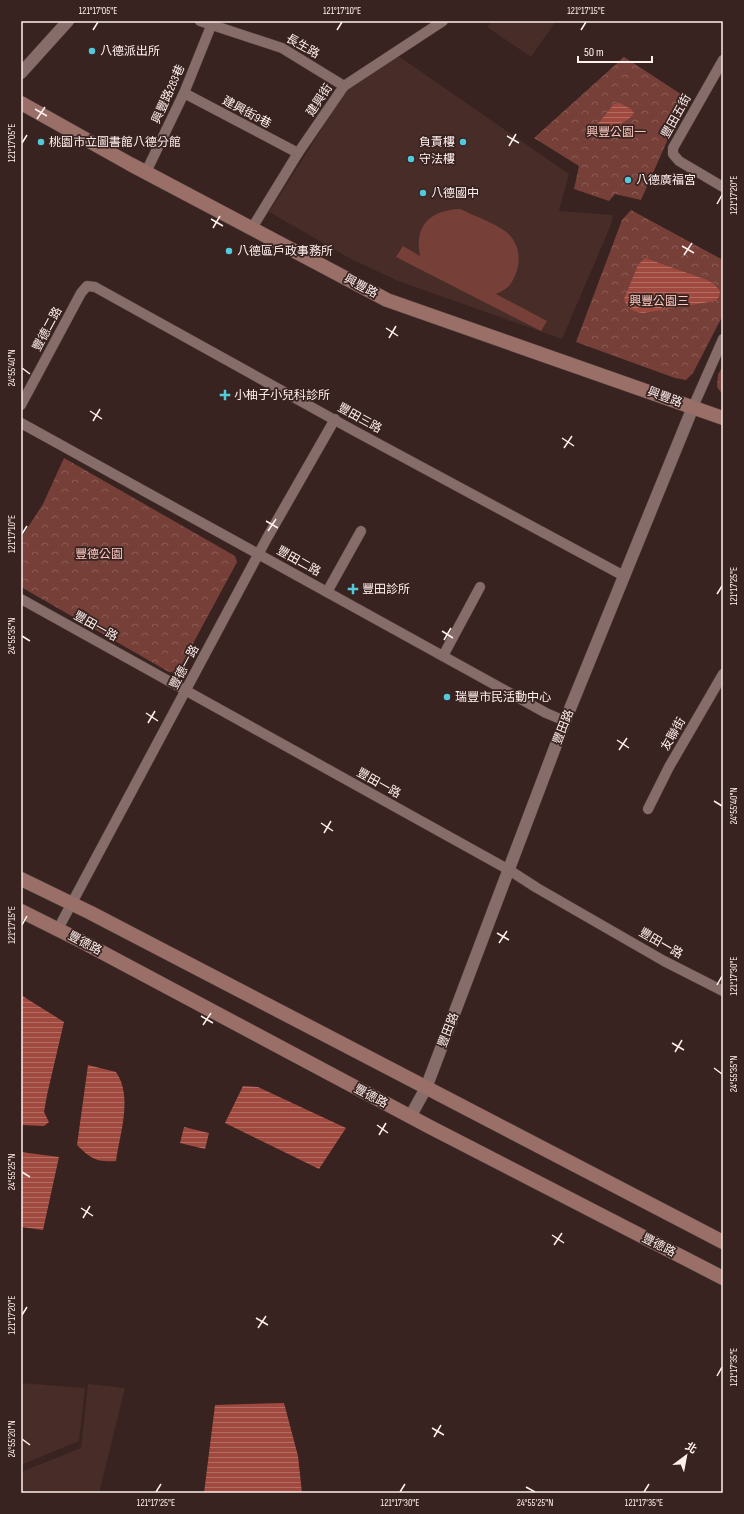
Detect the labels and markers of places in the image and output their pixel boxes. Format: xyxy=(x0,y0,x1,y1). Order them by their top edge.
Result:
place label: 八德派出所 xyxy=(100,44,160,59)
marker: 八德派出所 xyxy=(87,46,97,56)
place label: 桃園市立圖書館八德分館 xyxy=(49,135,181,150)
place label: 負責樓 xyxy=(419,135,455,150)
marker: 桃園市立圖書館八德分館 xyxy=(36,137,46,147)
marker: 負責樓 xyxy=(458,137,468,147)
place label: 守法樓 xyxy=(419,152,455,167)
marker: 守法樓 xyxy=(406,154,416,164)
place label: 八德廣福宮 xyxy=(636,173,696,188)
marker: 八德廣福宮 xyxy=(623,175,633,185)
place label: 八德國中 xyxy=(431,186,479,201)
marker: 八德國中 xyxy=(418,188,428,198)
place label: 八德區戶政事務所 xyxy=(237,244,333,259)
marker: 八德區戶政事務所 xyxy=(224,246,234,256)
place label: 小柚子小兒科診所 xyxy=(234,388,330,403)
marker: 小柚子小兒科診所 xyxy=(219,389,231,401)
place label: 豐田診所 xyxy=(362,582,410,597)
marker: 豐田診所 xyxy=(347,583,359,595)
place label: 瑞豐市民活動中心 xyxy=(455,690,551,705)
marker: 瑞豐市民活動中心 xyxy=(442,692,452,702)

